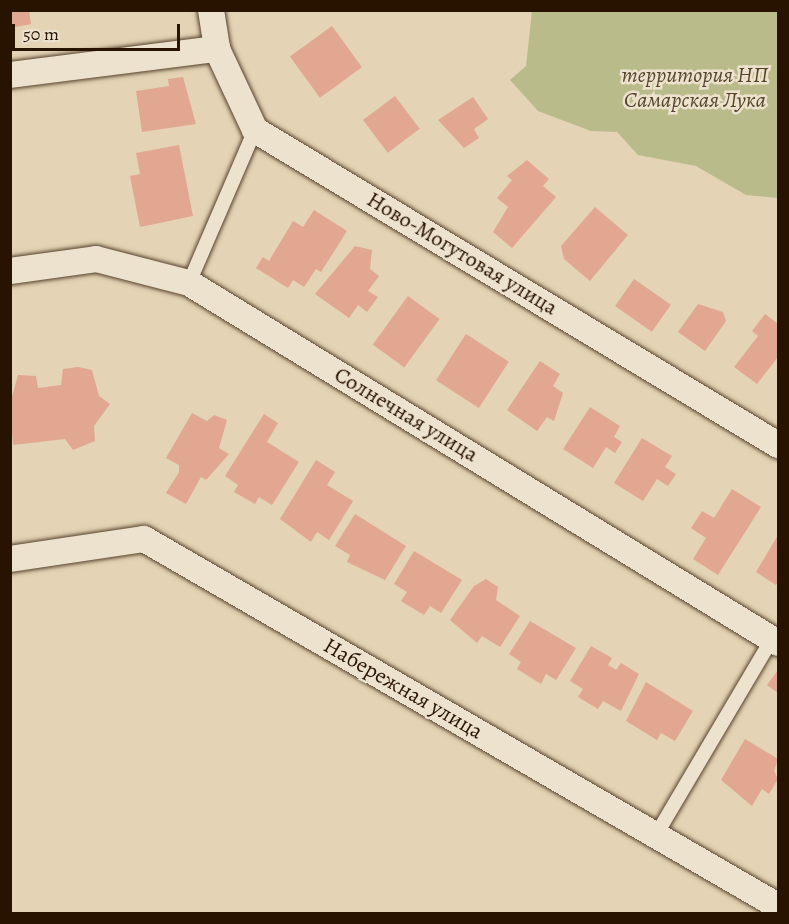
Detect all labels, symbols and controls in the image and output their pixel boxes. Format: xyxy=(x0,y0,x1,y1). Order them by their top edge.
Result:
scale bar xyxy=(15,12,183,50)
text: 50 m xyxy=(23,22,59,46)
park label: территория НП Самарская Лука xyxy=(622,62,768,113)
street label: Ново-Могутовая улица xyxy=(362,187,562,321)
street label: Солнечная улица xyxy=(329,362,483,468)
street label: Набережная улица xyxy=(319,633,487,745)

